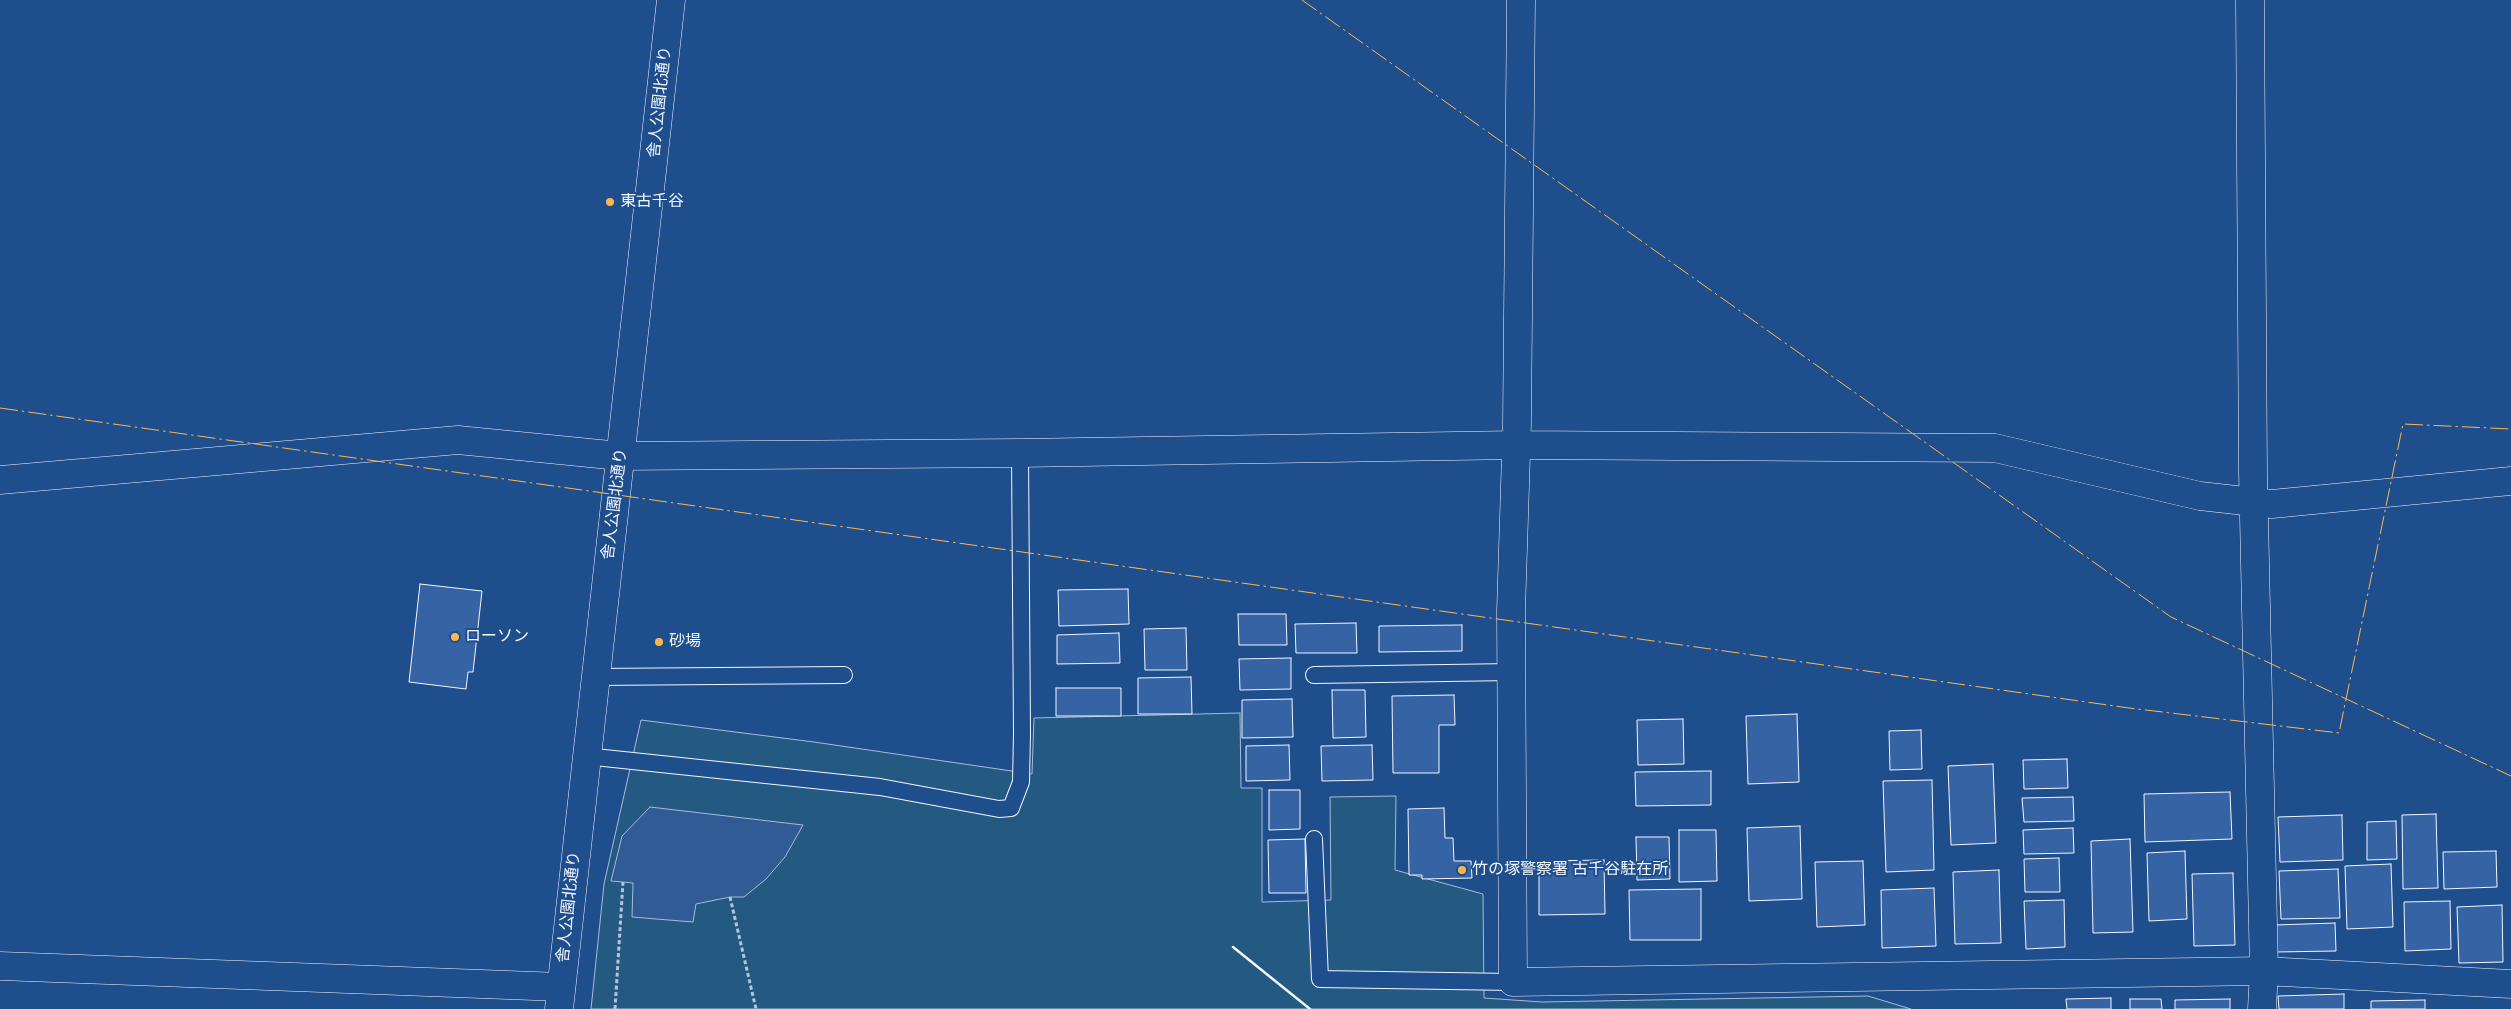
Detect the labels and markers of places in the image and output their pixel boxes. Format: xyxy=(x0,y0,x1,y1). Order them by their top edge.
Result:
place label: 東古千谷 xyxy=(620,192,684,212)
marker: 東古千谷 xyxy=(604,196,616,208)
place label: ローソン xyxy=(465,627,529,647)
marker: ローソン xyxy=(449,631,461,643)
place label: 砂場 xyxy=(669,632,701,652)
marker: 砂場 xyxy=(653,636,665,648)
place label: 竹の塚警察署 古千谷駐在所 xyxy=(1472,860,1668,880)
marker: 竹の塚警察署 古千谷駐在所 xyxy=(1456,864,1468,876)

